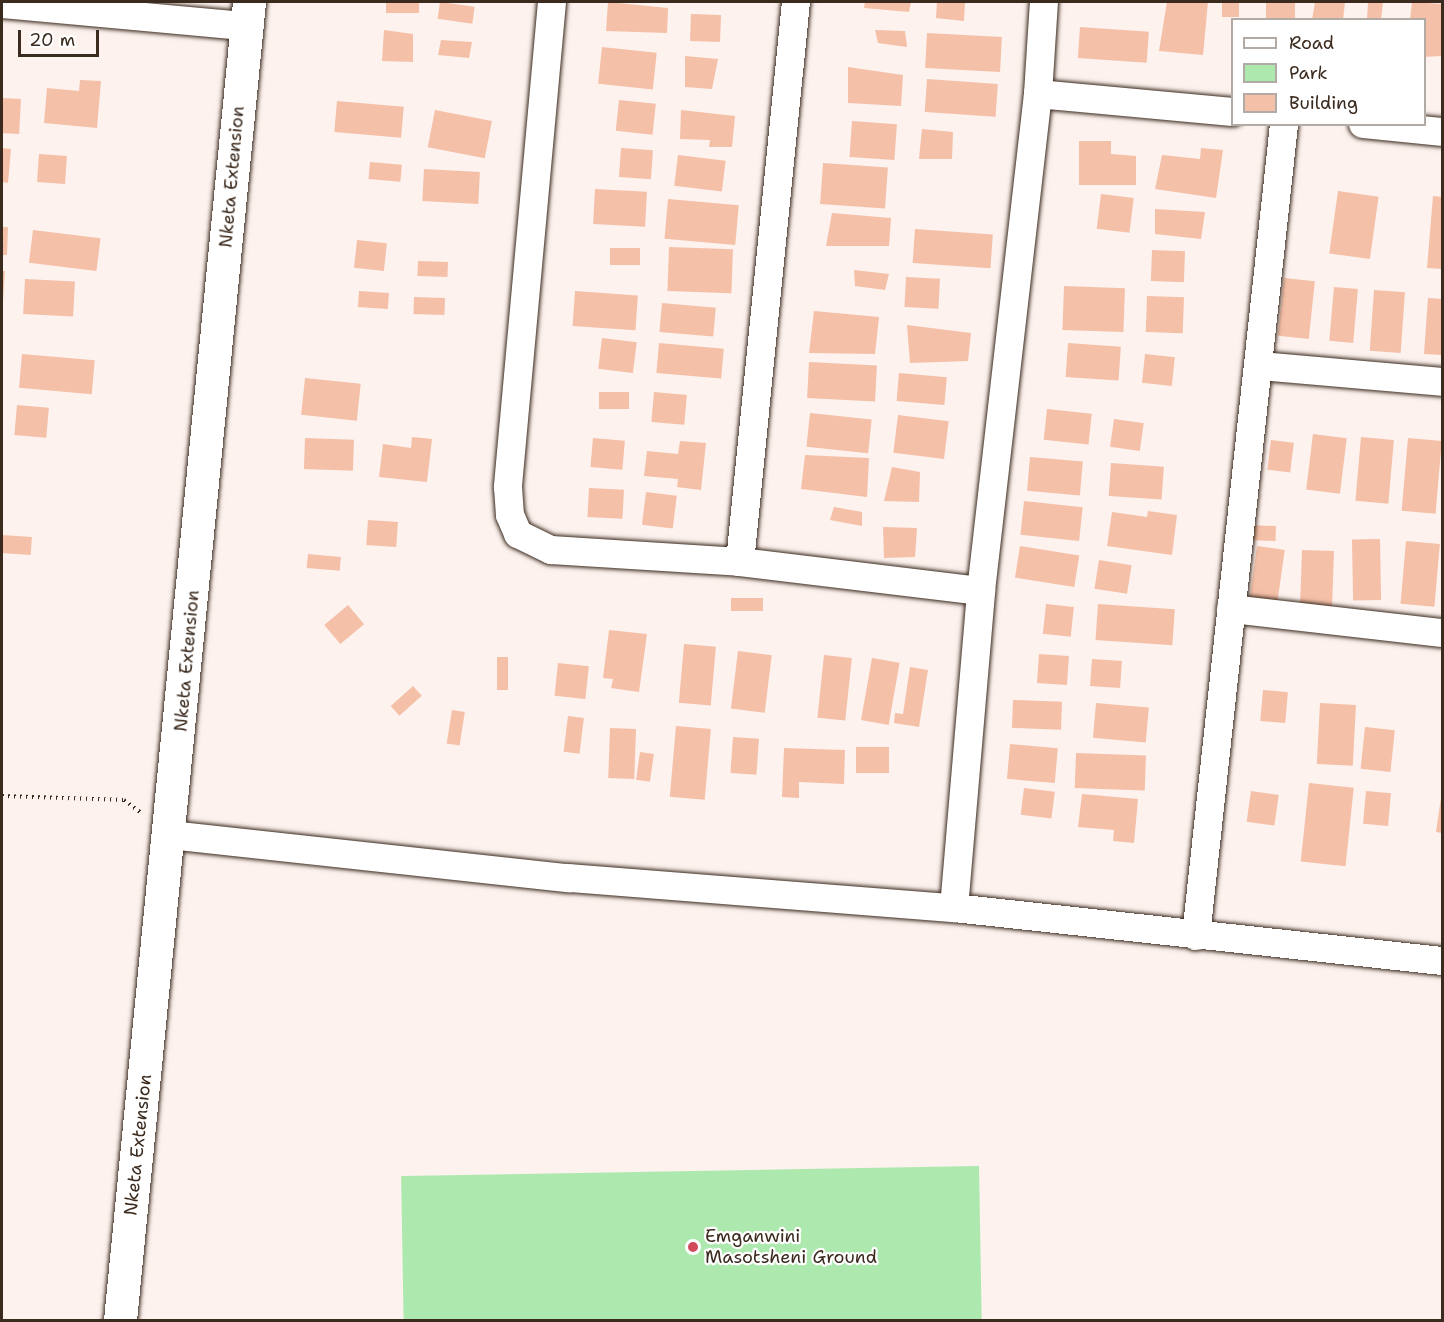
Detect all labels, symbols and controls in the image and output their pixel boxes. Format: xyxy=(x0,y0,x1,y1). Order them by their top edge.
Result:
scale bar xyxy=(21,18,102,56)
legend xyxy=(1231,18,1426,126)
text: 20 m xyxy=(29,28,75,52)
text: Road xyxy=(1289,31,1334,55)
text: Park xyxy=(1289,61,1328,85)
text: Building xyxy=(1289,91,1358,115)
street label: Nketa Extension xyxy=(215,105,249,249)
street label: Nketa Extension xyxy=(170,589,204,733)
street label: Nketa Extension xyxy=(120,1073,156,1217)
place label: Emganwini Masotsheni Ground xyxy=(705,1226,877,1268)
marker: Emganwini Masotsheni Ground xyxy=(686,1240,700,1254)

